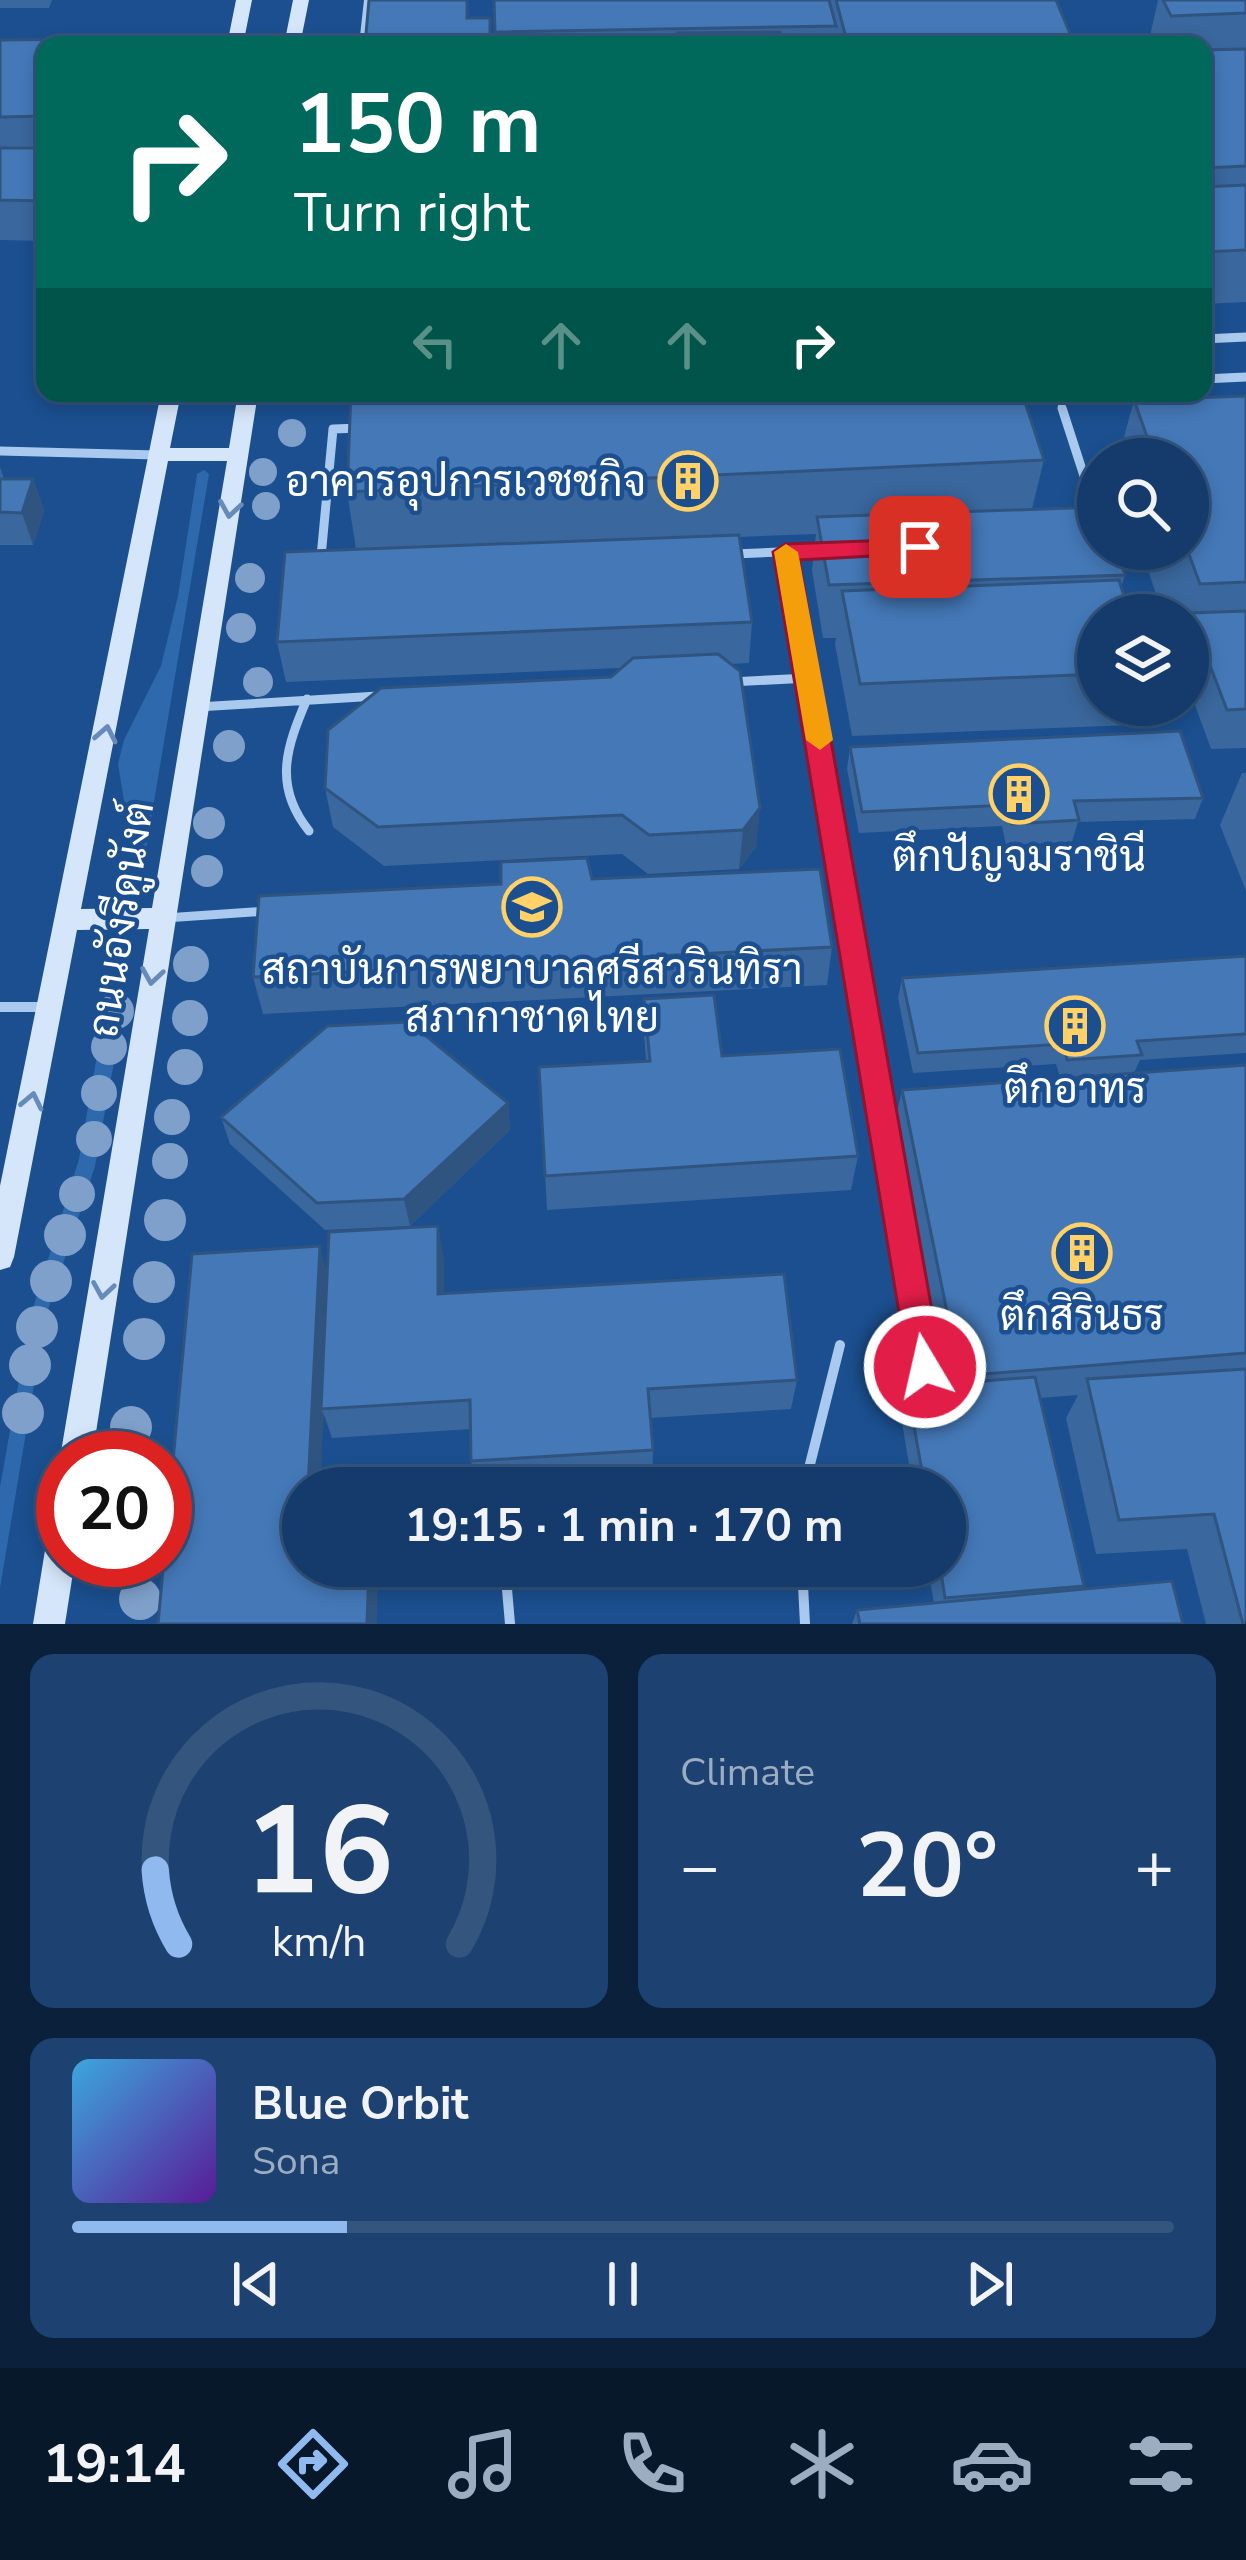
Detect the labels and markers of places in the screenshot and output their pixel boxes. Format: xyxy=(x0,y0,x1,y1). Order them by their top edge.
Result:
building icon: อาคารอุปการเวชชกิจ xyxy=(657,450,719,512)
place label: อาคารอุปการเวชชกิจ xyxy=(285,454,646,511)
pin xyxy=(869,496,971,598)
building icon: ตึกปัญจมราชินี xyxy=(988,763,1050,825)
place label: ตึกปัญจมราชินี xyxy=(892,829,1146,886)
school or university icon: สถาบันการพยาบาลศรีสวรินทิรา สภากาชาดไทย xyxy=(501,876,563,938)
place label: สถาบันการพยาบาลศรีสวรินทิรา สภากาชาดไทย xyxy=(261,942,803,1047)
building icon: ตึกอาทร xyxy=(1044,995,1106,1057)
place label: ตึกอาทร xyxy=(1004,1061,1146,1118)
building icon: ตึกสิรินธร xyxy=(1051,1222,1113,1284)
place label: ตึกสิรินธร xyxy=(1000,1288,1164,1345)

